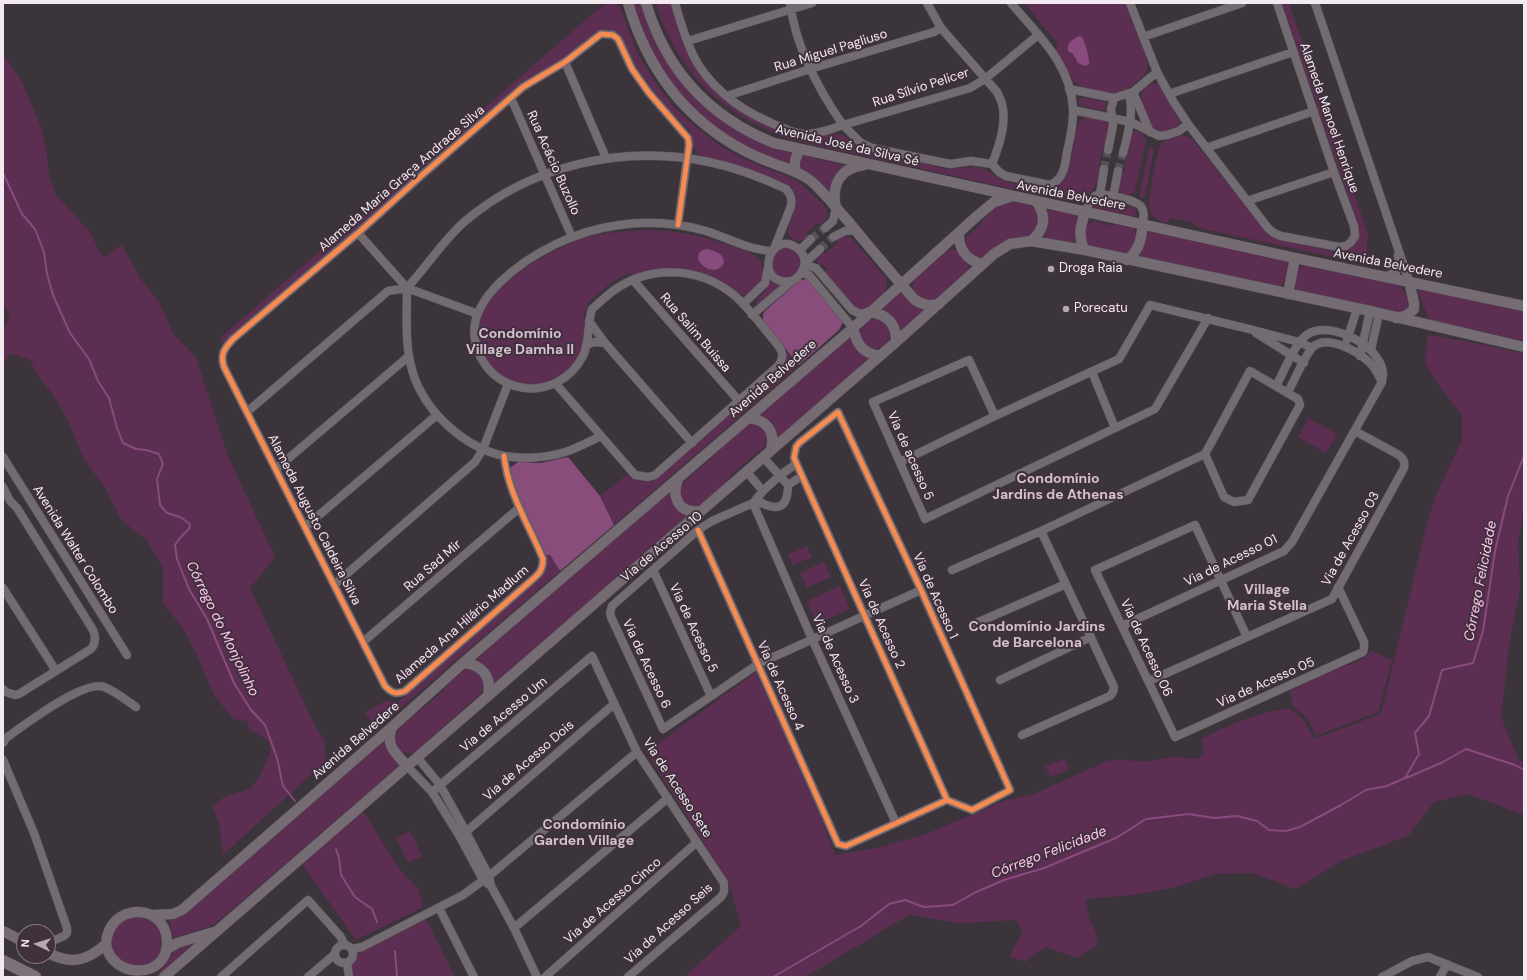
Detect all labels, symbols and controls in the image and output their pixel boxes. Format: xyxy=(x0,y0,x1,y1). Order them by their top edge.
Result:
street label: Rua Miguel Pagliuso xyxy=(773,26,889,76)
street label: Alameda Manoel Henrique xyxy=(1296,41,1362,195)
street label: Rua Sílvio Pelicer xyxy=(871,65,971,111)
street label: Alameda Maria Graça Andrade Silva xyxy=(316,103,488,255)
street label: Rua Acácio Buzollo xyxy=(523,108,583,218)
street label: Avenida José da Silva Sé xyxy=(774,122,920,170)
street label: Avenida Belvedere xyxy=(1015,178,1127,214)
street label: Avenida Belvedere xyxy=(1332,246,1444,282)
place label: Droga Raia xyxy=(1059,261,1123,277)
marker: Droga Raia xyxy=(1046,264,1056,274)
street label: Rua Salim Buissa xyxy=(656,290,734,376)
place label: Porecatu xyxy=(1074,301,1128,317)
marker: Porecatu xyxy=(1061,304,1071,314)
district label: Condomínio Village Damha II xyxy=(466,326,574,358)
street label: Avenida Belvedere xyxy=(726,337,820,421)
street label: Via de acesso 5 xyxy=(883,409,937,503)
street label: Alameda Augusto Caldeira Silva xyxy=(264,432,364,608)
district label: Condomínio Jardins de Athenas xyxy=(992,471,1124,504)
street label: Avenida Walter Colombo xyxy=(29,483,121,617)
street label: Via de Acesso 03 xyxy=(1319,489,1383,589)
street label: Via de Acesso 10 xyxy=(618,508,706,586)
water label: Córrego Felicidade xyxy=(1461,519,1501,643)
street label: Via de Acesso 01 xyxy=(1182,532,1280,590)
street label: Rua Sad Mir xyxy=(401,537,465,595)
street label: Via de Acesso 1 xyxy=(909,550,961,642)
water label: Córrego do Monjolinho xyxy=(182,559,262,699)
street label: Alameda Ana Hilário Madlum xyxy=(392,563,532,687)
street label: Via de Acesso 2 xyxy=(854,577,908,671)
street label: Via de Acesso 5 xyxy=(666,581,720,675)
district label: Village Maria Stella xyxy=(1227,582,1307,614)
street label: Via de Acesso 06 xyxy=(1117,597,1175,699)
street label: Via de Acesso 3 xyxy=(808,612,862,706)
street label: Via de Acesso 6 xyxy=(618,617,674,711)
district label: Condomínio Jardins de Barcelona xyxy=(969,619,1105,652)
street label: Via de Acesso 4 xyxy=(753,639,807,733)
street label: Via de Acesso 05 xyxy=(1215,654,1317,712)
street label: Via de Acesso Um xyxy=(457,674,551,756)
street label: Avenida Belvedere xyxy=(309,699,403,783)
street label: Via de Acesso Dois xyxy=(481,717,577,805)
street label: Via de Acesso Sete xyxy=(639,735,715,841)
district label: Condomínio Garden Village xyxy=(534,817,634,850)
water label: Córrego Felicidade xyxy=(989,823,1109,883)
street label: Via de Acesso Cinco xyxy=(561,855,665,947)
street label: Via de Acesso Seis xyxy=(622,880,716,968)
north arrow xyxy=(16,924,56,964)
text: N xyxy=(18,939,32,948)

